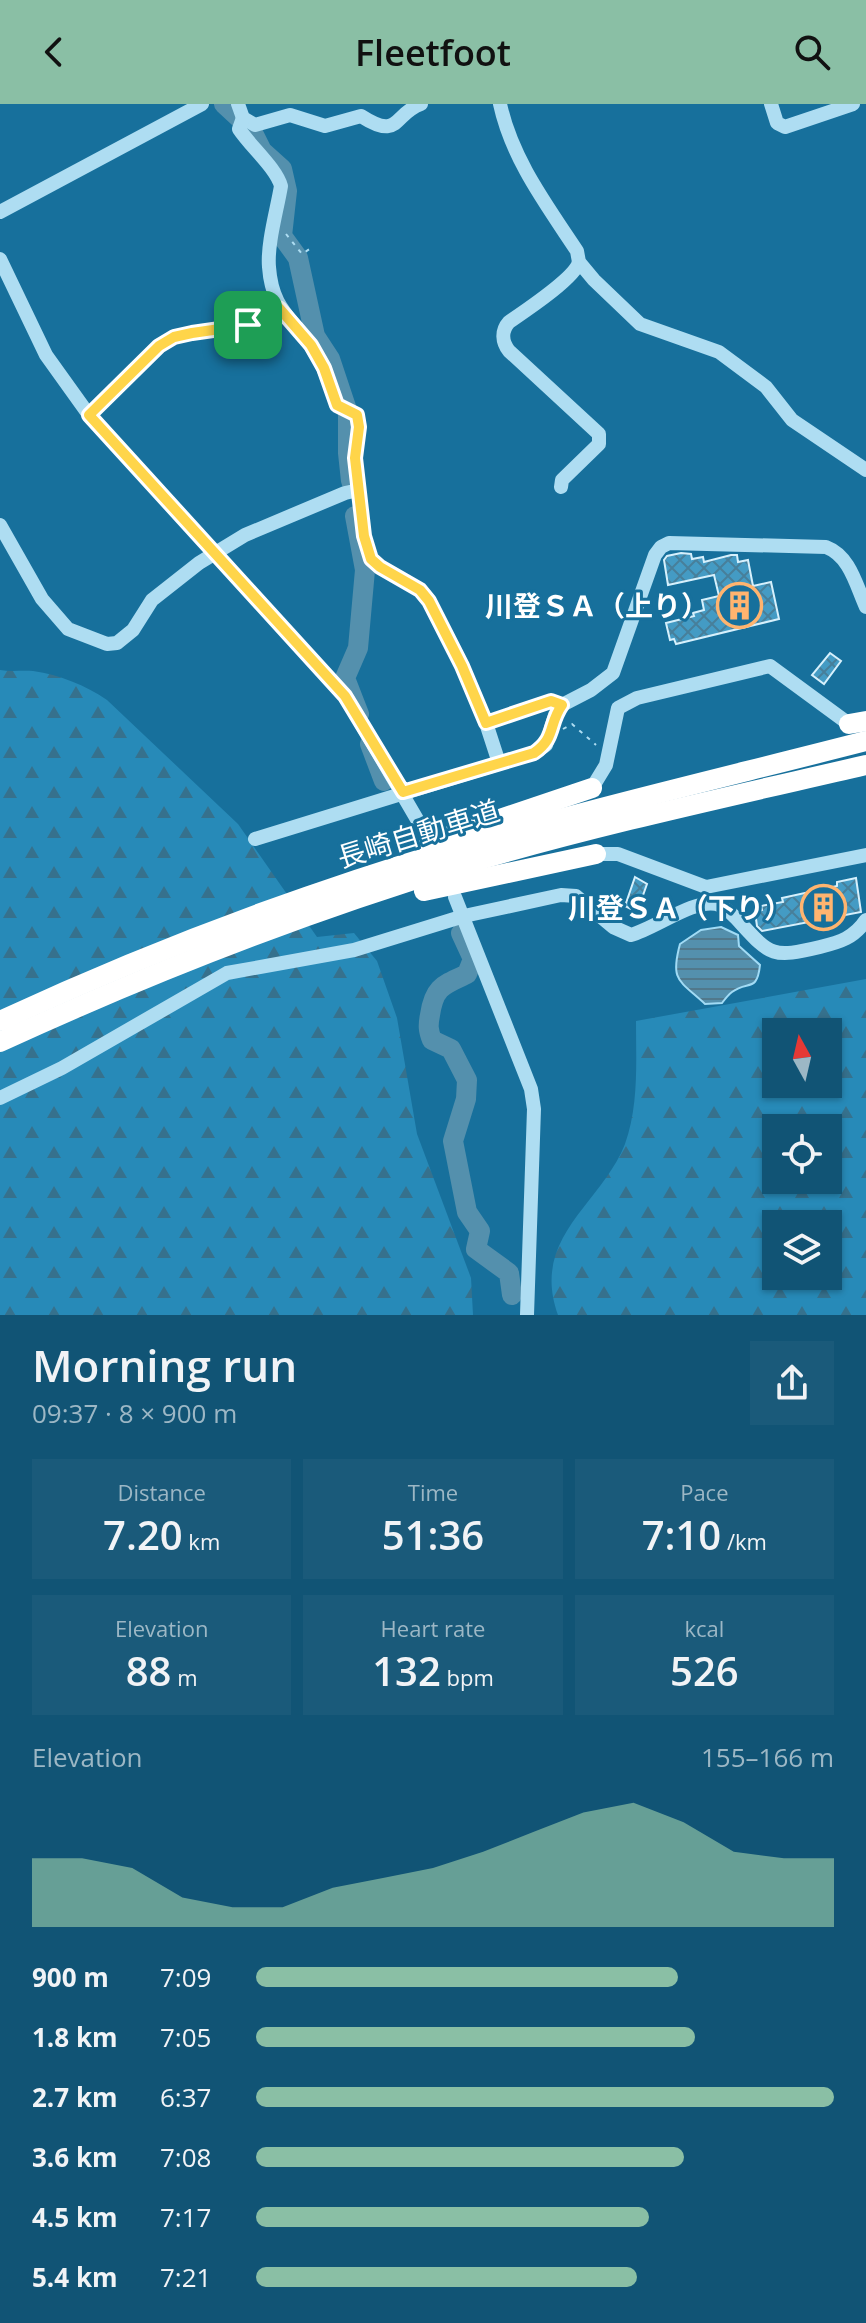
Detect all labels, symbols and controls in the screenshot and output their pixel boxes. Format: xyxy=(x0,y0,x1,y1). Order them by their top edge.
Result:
text: Fleetfoot xyxy=(355,28,511,77)
icon: back xyxy=(32,30,76,74)
icon: search xyxy=(790,30,834,74)
pin xyxy=(214,291,282,359)
icon: arrive xyxy=(226,303,270,347)
building icon: 川登ＳＡ（上り） xyxy=(716,581,764,629)
place label: 川登ＳＡ（上り） xyxy=(485,586,709,624)
street label: 長崎自動車道 xyxy=(332,790,504,876)
building icon: 川登ＳＡ（下り） xyxy=(799,883,847,931)
place label: 川登ＳＡ（下り） xyxy=(568,888,792,926)
north arrow xyxy=(762,1018,842,1098)
map controls xyxy=(762,1018,842,1290)
button: locate xyxy=(762,1114,842,1194)
button: layers xyxy=(762,1210,842,1290)
text: Morning run xyxy=(32,1335,297,1395)
button: share xyxy=(750,1341,834,1425)
text: 09:37 · 8 × 900 m xyxy=(32,1395,237,1431)
text: Distance xyxy=(117,1477,206,1507)
text: Time xyxy=(408,1477,458,1507)
text: Pace xyxy=(680,1477,729,1507)
text: 7.20 xyxy=(103,1507,183,1562)
text: 51:36 xyxy=(382,1507,484,1562)
text: 7:10 xyxy=(642,1507,721,1562)
text: km xyxy=(183,1526,220,1556)
text: /km xyxy=(721,1526,767,1556)
text: Elevation xyxy=(115,1613,208,1643)
text: Heart rate xyxy=(381,1613,485,1643)
text: kcal xyxy=(684,1613,724,1643)
text: 88 xyxy=(126,1643,171,1698)
text: 132 xyxy=(372,1643,441,1698)
text: 526 xyxy=(670,1643,739,1698)
text: m xyxy=(171,1662,198,1692)
text: bpm xyxy=(441,1662,494,1692)
text: Elevation xyxy=(32,1739,142,1775)
text: 155–166 m xyxy=(701,1739,834,1775)
text: 900 m xyxy=(32,1959,109,1995)
text: 7:09 xyxy=(160,1959,211,1995)
text: 1.8 km xyxy=(32,2019,118,2055)
text: 7:05 xyxy=(160,2019,211,2055)
text: 2.7 km xyxy=(32,2079,118,2115)
text: 6:37 xyxy=(160,2079,211,2115)
text: 3.6 km xyxy=(32,2139,118,2175)
text: 7:08 xyxy=(160,2139,211,2175)
text: 4.5 km xyxy=(32,2199,118,2235)
text: 7:17 xyxy=(160,2199,211,2235)
text: 5.4 km xyxy=(32,2259,118,2295)
text: 7:21 xyxy=(160,2259,211,2295)

